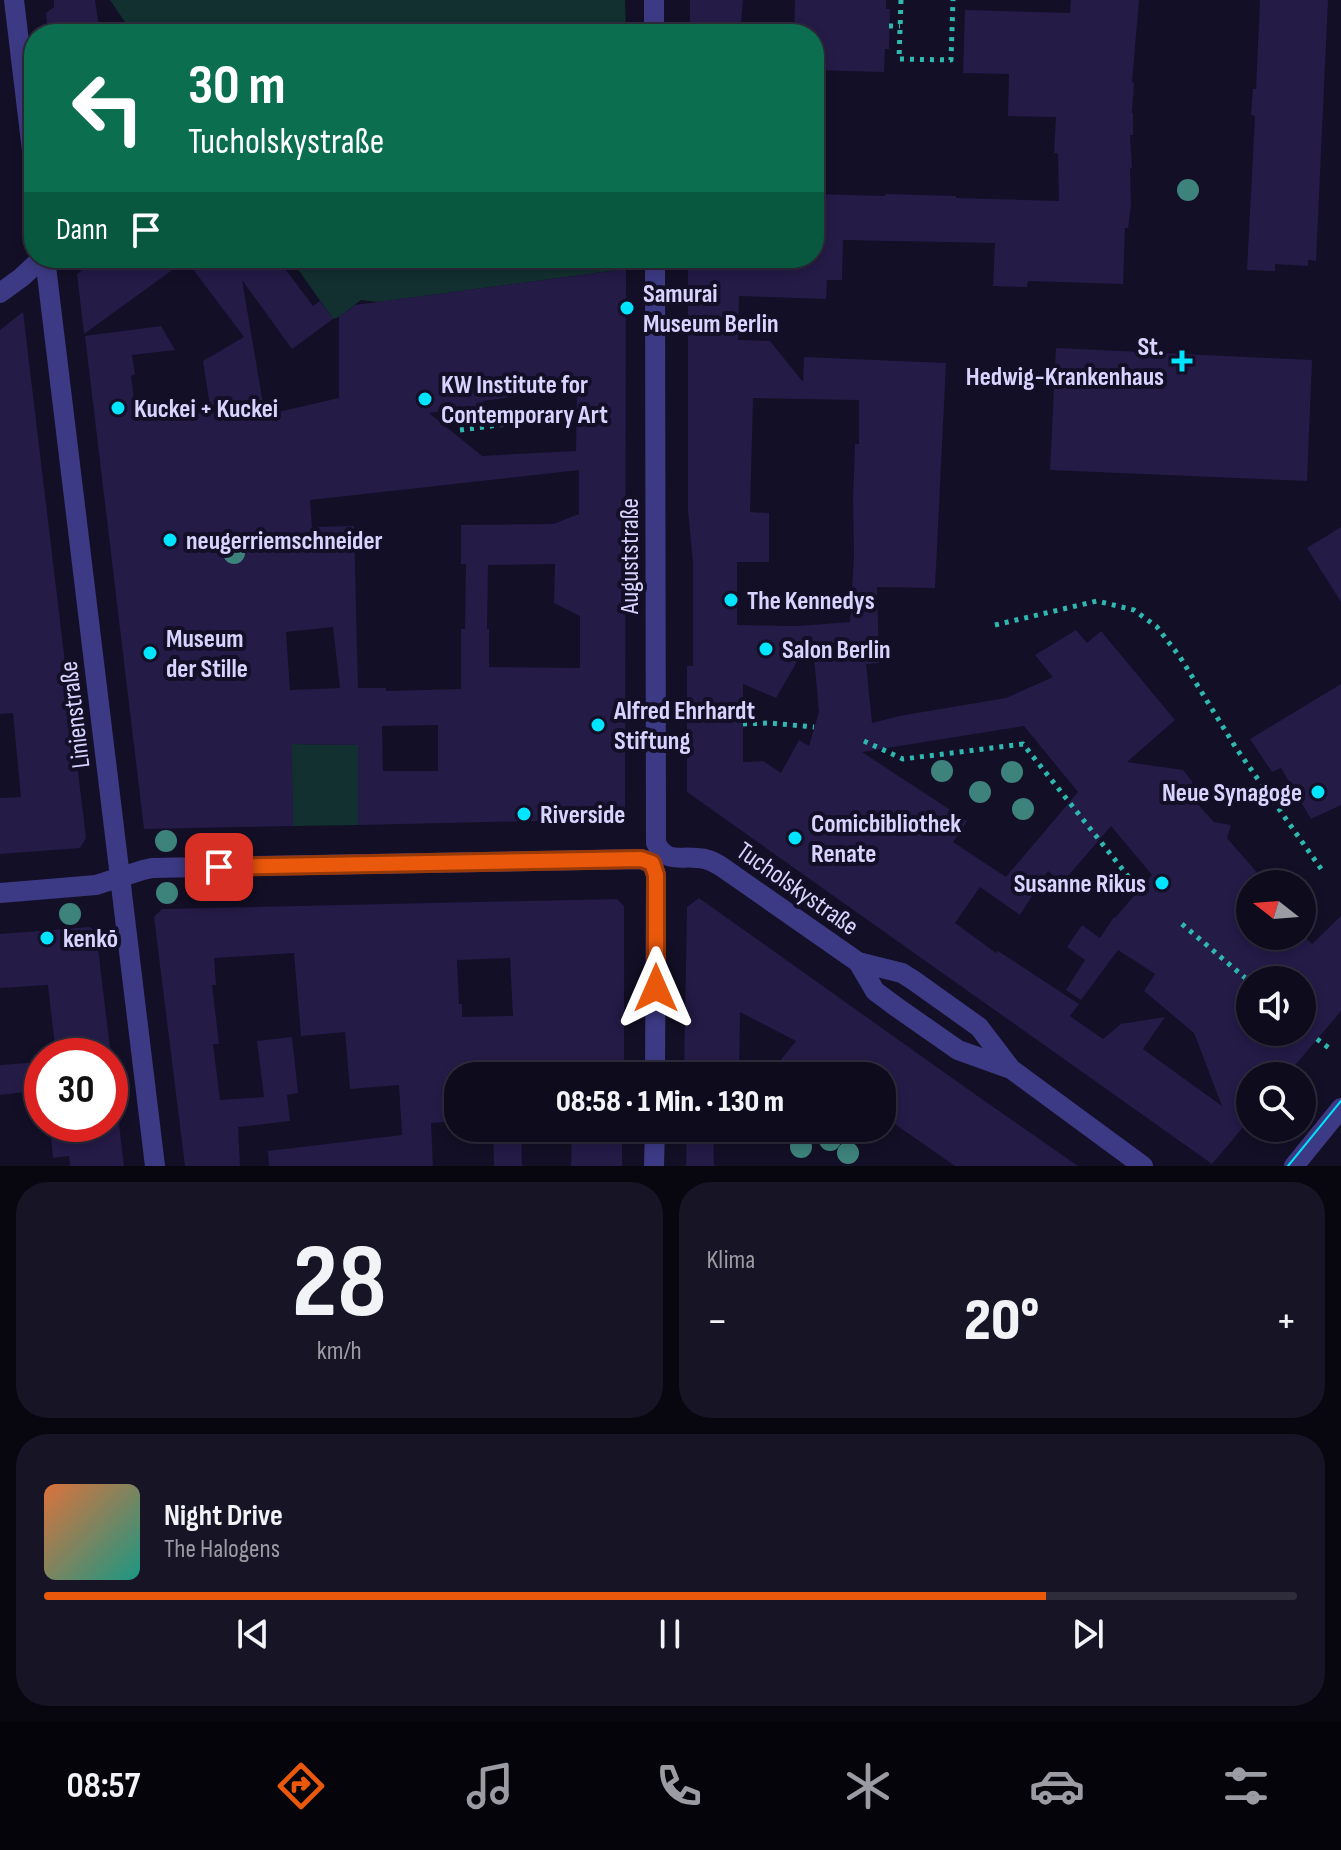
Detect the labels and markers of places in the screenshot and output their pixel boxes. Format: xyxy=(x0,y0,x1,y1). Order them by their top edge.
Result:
place label: Samurai Museum Berlin xyxy=(643,279,779,340)
marker: Samurai Museum Berlin xyxy=(618,299,636,317)
place label: St. Hedwig-Krankenhaus xyxy=(966,332,1164,393)
marker: St. Hedwig-Krankenhaus xyxy=(1171,350,1193,372)
place label: KW Institute for Contemporary Art xyxy=(441,370,608,431)
marker: KW Institute for Contemporary Art xyxy=(416,390,434,408)
place label: Kuckei + Kuckei xyxy=(134,394,278,425)
marker: Kuckei + Kuckei xyxy=(109,399,127,417)
place label: neugerriemschneider xyxy=(186,526,383,557)
marker: neugerriemschneider xyxy=(161,531,179,549)
place label: The Kennedys xyxy=(747,586,875,617)
marker: The Kennedys xyxy=(722,591,740,609)
place label: Museum der Stille xyxy=(166,624,248,685)
place label: Salon Berlin xyxy=(782,635,891,666)
marker: Salon Berlin xyxy=(757,640,775,658)
marker: Museum der Stille xyxy=(141,644,159,662)
place label: Alfred Ehrhardt Stiftung xyxy=(613,696,755,757)
marker: Alfred Ehrhardt Stiftung xyxy=(589,716,607,734)
place label: Neue Synagoge xyxy=(1162,778,1302,809)
marker: Neue Synagoge xyxy=(1309,783,1327,801)
place label: Riverside xyxy=(540,800,625,831)
marker: Riverside xyxy=(515,805,533,823)
place label: Comicbibliothek Renate xyxy=(811,809,961,870)
marker: Comicbibliothek Renate xyxy=(786,829,804,847)
pin xyxy=(185,833,253,901)
place label: Susanne Rikus xyxy=(1014,869,1146,900)
marker: Susanne Rikus xyxy=(1153,874,1171,892)
place label: kenkō xyxy=(63,924,118,955)
marker: kenkō xyxy=(38,929,56,947)

